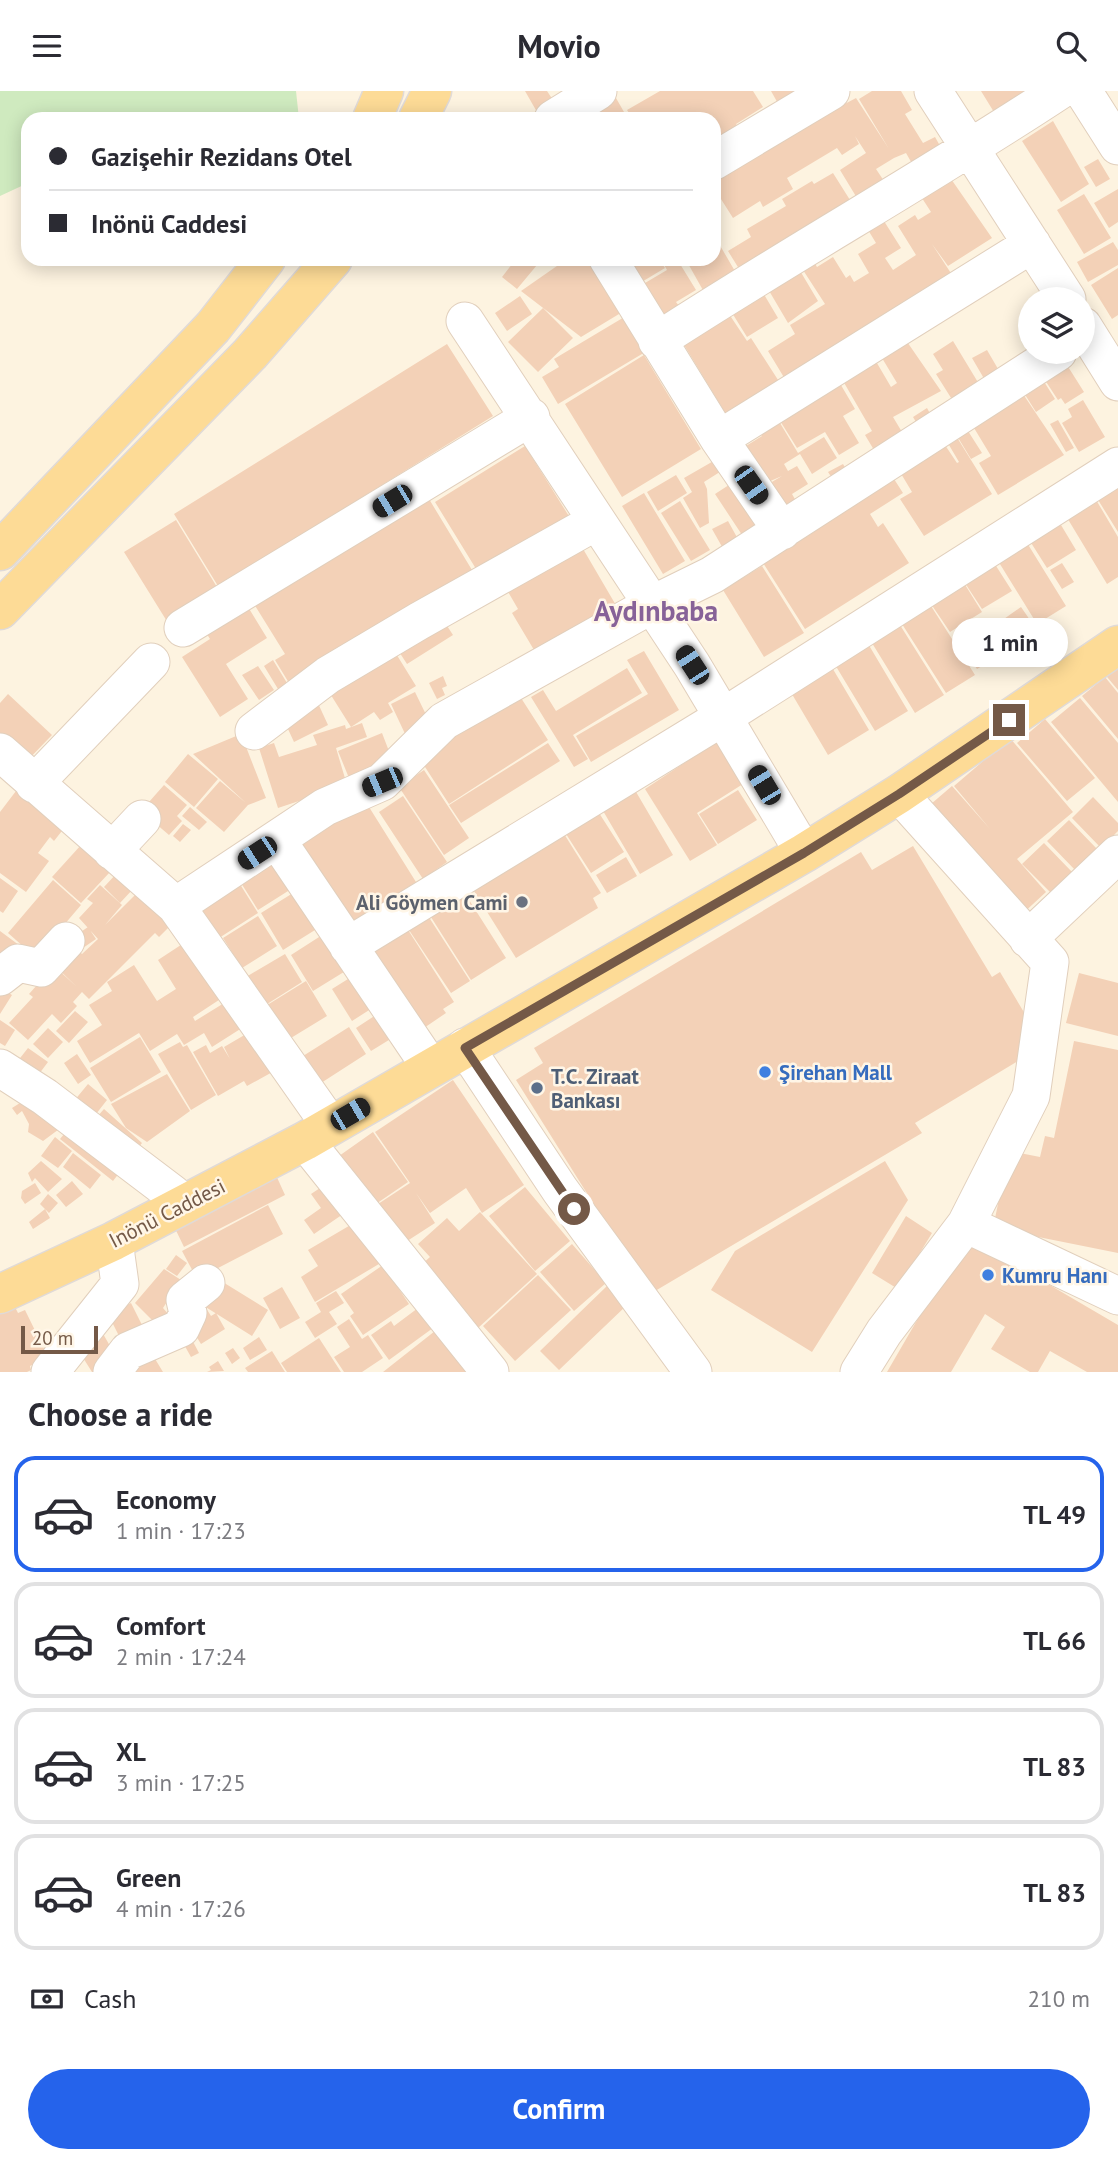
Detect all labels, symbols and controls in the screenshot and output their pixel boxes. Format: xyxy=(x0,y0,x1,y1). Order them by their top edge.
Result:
text: Movio xyxy=(517,25,601,67)
icon: menu xyxy=(28,27,66,65)
icon: search xyxy=(1052,27,1090,65)
text: Gazişehir Rezidans Otel xyxy=(91,140,352,173)
text: Inönü Caddesi xyxy=(91,207,247,240)
map controls xyxy=(1018,287,1095,364)
button: layers xyxy=(1018,287,1095,364)
car xyxy=(731,462,772,508)
car xyxy=(369,481,416,521)
district label: Aydınbaba xyxy=(594,592,718,629)
callout: 1 min xyxy=(951,619,1067,667)
text: 1 min xyxy=(982,628,1038,657)
car xyxy=(672,642,713,688)
route end xyxy=(993,704,1025,736)
car xyxy=(745,762,784,808)
car xyxy=(359,764,406,800)
car xyxy=(234,833,281,873)
place label: Ali Göymen Cami xyxy=(356,889,508,916)
marker: Ali Göymen Cami xyxy=(514,894,530,910)
place label: Şirehan Mall xyxy=(779,1059,893,1086)
place label: T.C. Ziraat Bankası xyxy=(551,1063,639,1114)
marker: Şirehan Mall xyxy=(757,1064,773,1080)
marker: T.C. Ziraat Bankası xyxy=(529,1080,545,1096)
car xyxy=(327,1094,374,1134)
street label: Inönü Caddesi xyxy=(104,1172,230,1254)
route start xyxy=(558,1193,590,1225)
place label: Kumru Hanı xyxy=(1002,1262,1108,1289)
marker: Kumru Hanı xyxy=(980,1267,996,1283)
scale bar xyxy=(21,1323,98,1355)
text: 20 m xyxy=(32,1326,73,1350)
text: Choose a ride xyxy=(28,1393,213,1435)
icon: car xyxy=(32,1483,95,1546)
text: Economy xyxy=(116,1483,216,1516)
text: TL 49 xyxy=(1023,1498,1086,1531)
text: 1 min · 17:23 xyxy=(116,1516,246,1545)
icon: car xyxy=(32,1609,95,1672)
text: Comfort xyxy=(116,1609,206,1642)
text: TL 66 xyxy=(1023,1624,1086,1657)
text: 2 min · 17:24 xyxy=(116,1642,246,1671)
icon: car xyxy=(32,1735,95,1798)
text: XL xyxy=(116,1735,146,1768)
text: TL 83 xyxy=(1023,1750,1086,1783)
text: 3 min · 17:25 xyxy=(116,1768,246,1797)
icon: car xyxy=(32,1861,95,1924)
text: Green xyxy=(116,1861,181,1894)
text: TL 83 xyxy=(1023,1876,1086,1909)
text: 4 min · 17:26 xyxy=(116,1894,246,1923)
icon: cash xyxy=(28,1980,66,2018)
text: Cash xyxy=(84,1982,136,2015)
text: 210 m xyxy=(1028,1984,1090,2013)
button: Confirm xyxy=(28,2069,1090,2149)

